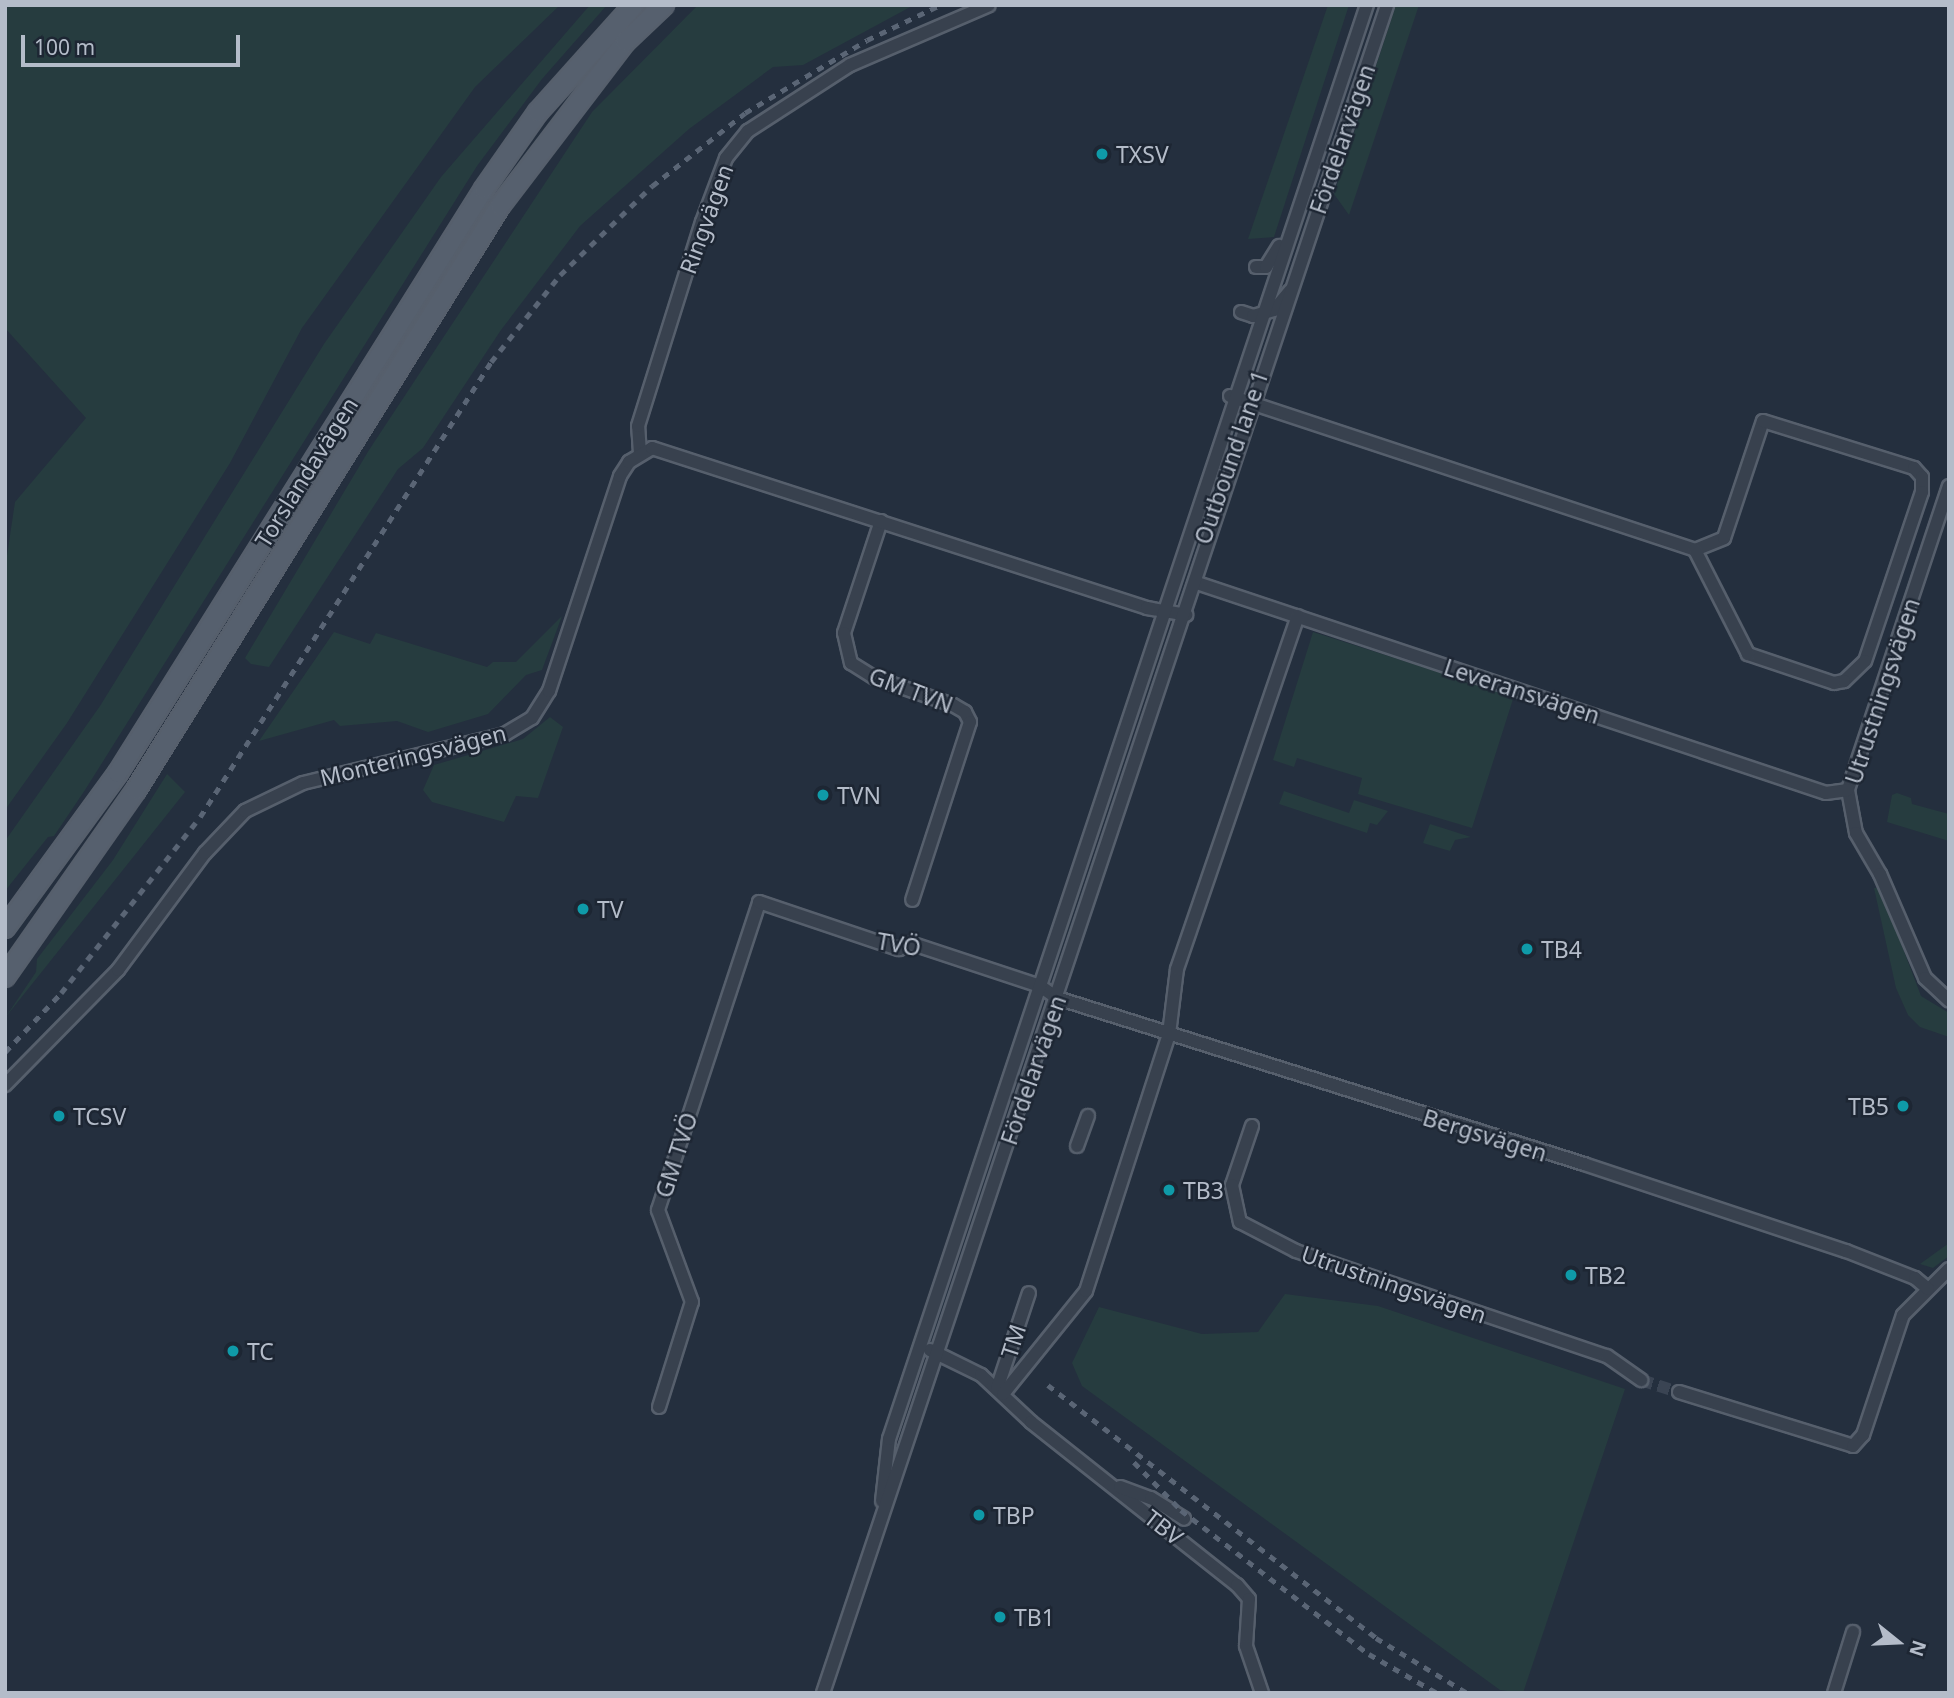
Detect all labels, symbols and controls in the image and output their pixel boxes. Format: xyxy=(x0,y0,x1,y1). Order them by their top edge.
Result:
scale bar xyxy=(24,21,243,65)
text: 100 m xyxy=(34,33,95,61)
street label: Fördelarvägen xyxy=(1304,61,1380,217)
place label: TXSV xyxy=(1116,140,1169,168)
marker: TXSV xyxy=(1094,146,1110,162)
street label: Ringvägen xyxy=(673,160,739,278)
street label: Outbound lane 1 xyxy=(1188,366,1274,548)
street label: Torslandavägen xyxy=(249,392,363,552)
street label: Utrustningsvägen xyxy=(1839,595,1925,787)
street label: Leveransvägen xyxy=(1441,653,1603,729)
street label: GM TVN xyxy=(865,661,957,719)
street label: Monteringsvägen xyxy=(317,719,509,791)
place label: TVN xyxy=(837,781,881,809)
marker: TVN xyxy=(815,787,831,803)
place label: TV xyxy=(597,895,624,923)
marker: TV xyxy=(575,901,591,917)
street label: TVÖ xyxy=(875,927,923,961)
place label: TB4 xyxy=(1541,935,1582,963)
marker: TB4 xyxy=(1519,941,1535,957)
street label: Fördelarvägen xyxy=(995,992,1071,1148)
place label: TB5 xyxy=(1848,1092,1889,1120)
marker: TB5 xyxy=(1895,1098,1911,1114)
place label: TCSV xyxy=(73,1102,126,1130)
street label: Bergsvägen xyxy=(1420,1103,1550,1167)
marker: TCSV xyxy=(51,1108,67,1124)
street label: GM TVÖ xyxy=(649,1109,703,1201)
place label: TB3 xyxy=(1183,1176,1224,1204)
marker: TB3 xyxy=(1161,1182,1177,1198)
street label: Utrustningsvägen xyxy=(1298,1239,1490,1329)
place label: TB2 xyxy=(1585,1261,1626,1289)
marker: TB2 xyxy=(1563,1267,1579,1283)
street label: TM xyxy=(995,1321,1031,1361)
place label: TC xyxy=(247,1337,274,1365)
marker: TC xyxy=(225,1343,241,1359)
place label: TBP xyxy=(993,1501,1035,1529)
street label: TBV xyxy=(1139,1503,1189,1551)
marker: TBP xyxy=(971,1507,987,1523)
place label: TB1 xyxy=(1014,1603,1055,1631)
north arrow xyxy=(1863,1607,1933,1677)
marker: TB1 xyxy=(992,1609,1008,1625)
text: N xyxy=(1903,1637,1933,1660)

